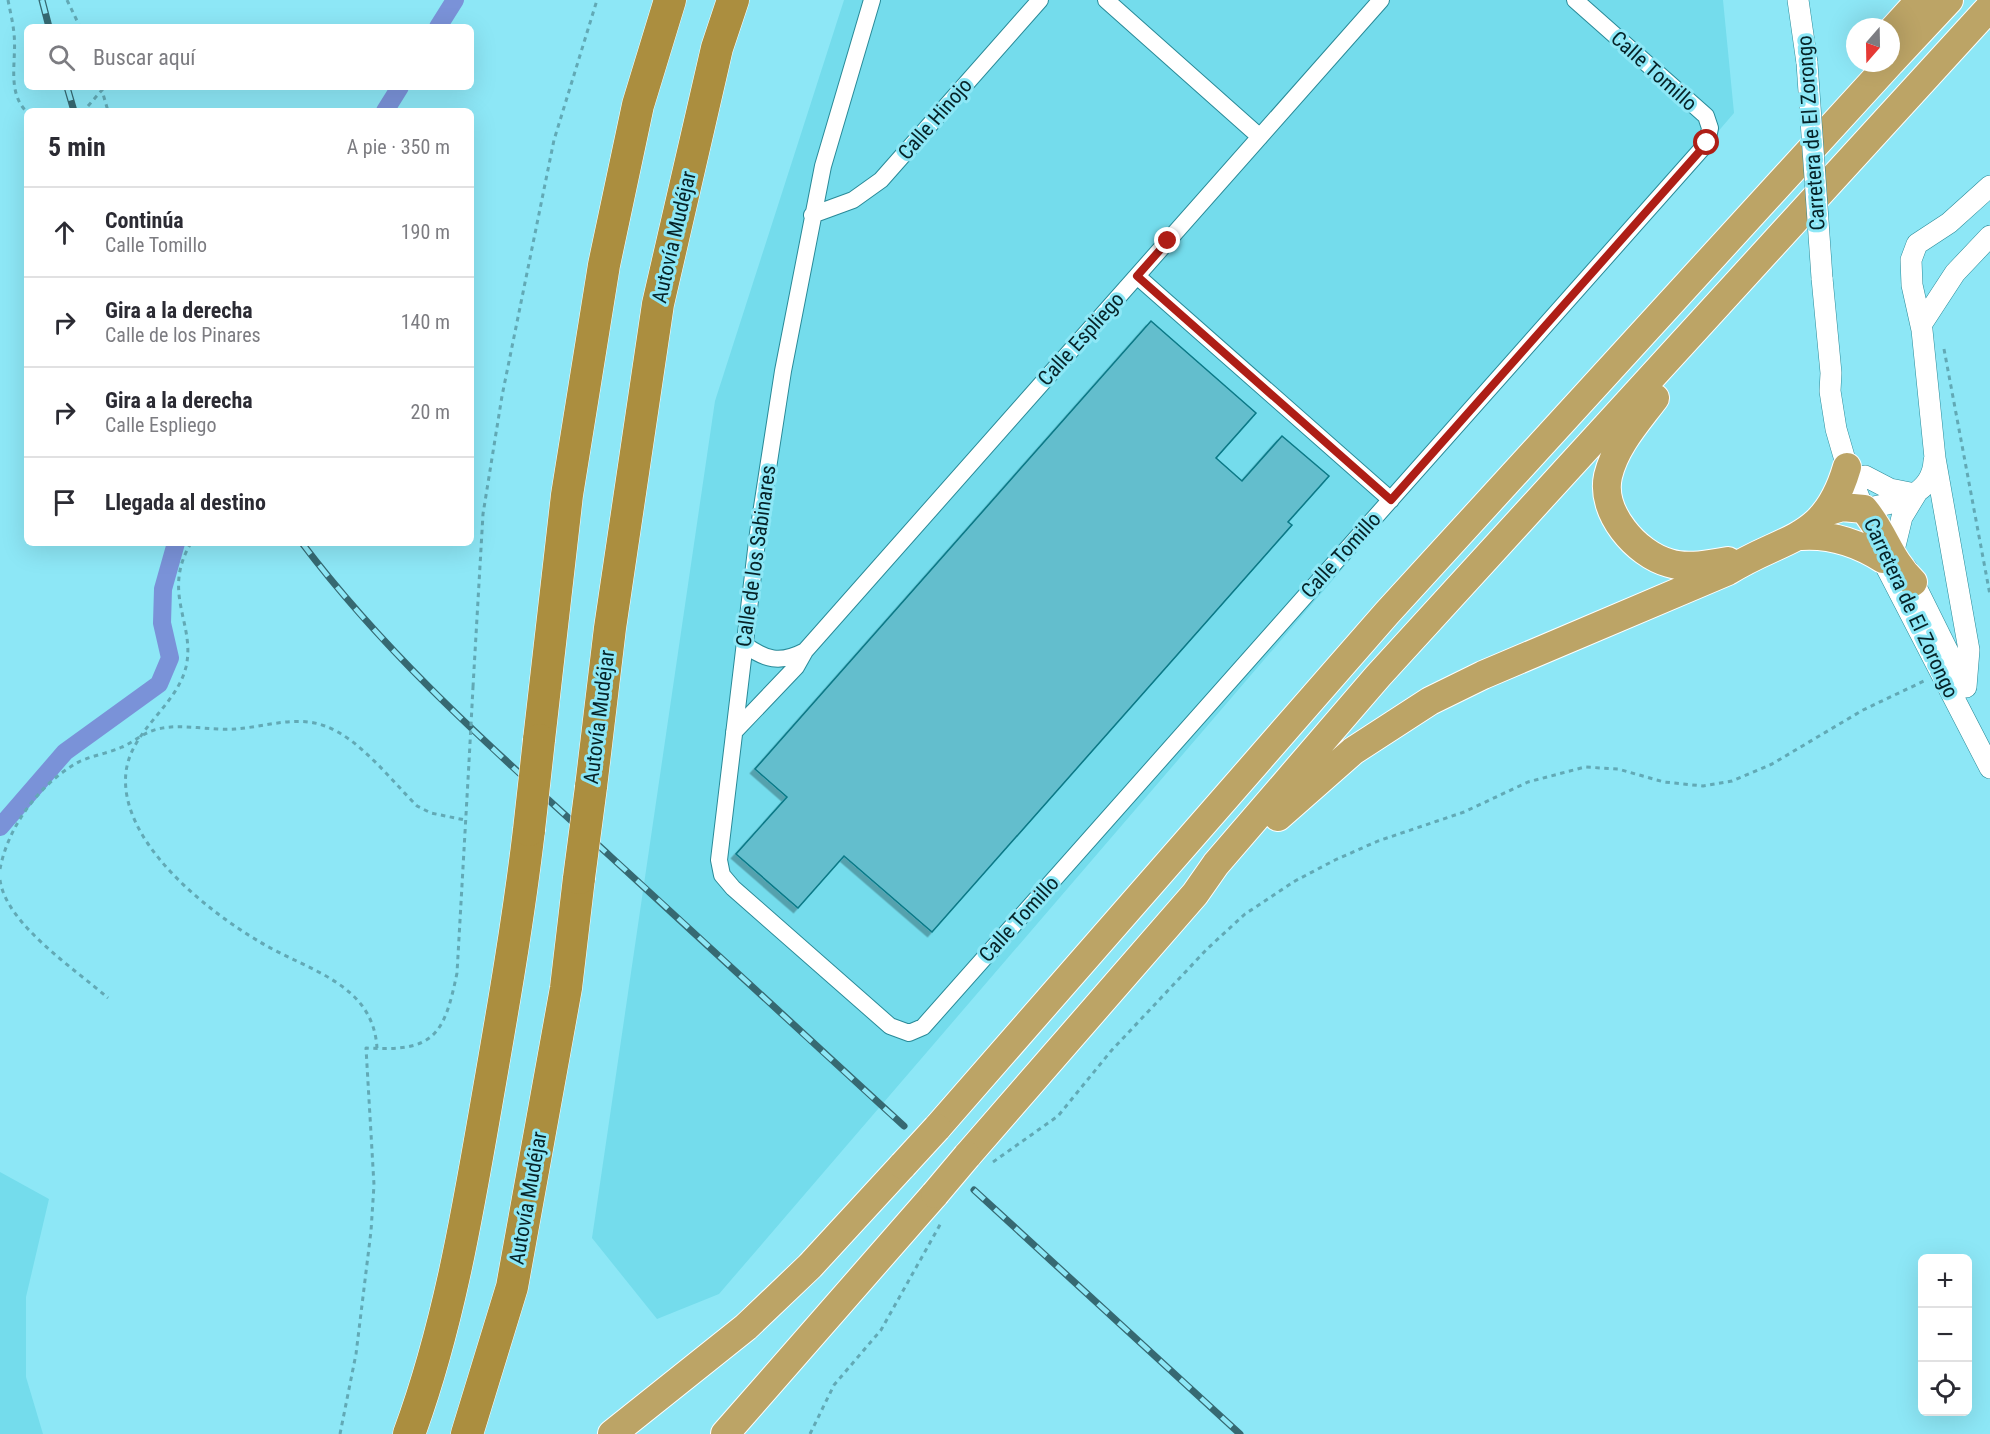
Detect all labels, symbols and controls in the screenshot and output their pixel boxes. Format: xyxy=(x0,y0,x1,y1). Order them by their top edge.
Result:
north arrow xyxy=(1846,18,1900,72)
search box xyxy=(24,24,474,90)
street label: Calle Tomillo xyxy=(1606,26,1702,116)
street label: Carretera de El Zorongo xyxy=(1792,35,1830,231)
icon: search xyxy=(45,41,78,74)
text: Buscar aquí xyxy=(93,45,196,70)
street label: Calle Hinojo xyxy=(893,73,977,165)
route start xyxy=(1693,129,1719,155)
text: 5 min xyxy=(48,132,106,162)
text: A pie · 350 m xyxy=(347,135,450,159)
street label: Autovía Mudéjar xyxy=(647,169,701,305)
text: Continúa xyxy=(105,208,184,233)
icon: ahead xyxy=(48,216,81,249)
text: 190 m xyxy=(401,220,450,244)
route end xyxy=(1154,227,1180,253)
text: Calle Tomillo xyxy=(105,233,207,257)
street label: Calle Espliego xyxy=(1033,287,1129,391)
text: Gira a la derecha xyxy=(105,298,253,323)
icon: right xyxy=(48,306,81,339)
text: 140 m xyxy=(401,310,450,334)
text: Calle de los Pinares xyxy=(105,323,261,347)
text: Gira a la derecha xyxy=(105,388,253,413)
icon: right xyxy=(48,396,81,429)
text: 20 m xyxy=(411,400,450,424)
text: Calle Espliego xyxy=(105,413,216,437)
street label: Calle de los Sabinares xyxy=(731,464,781,648)
icon: arrive xyxy=(48,486,81,519)
text: Llegada al destino xyxy=(105,490,266,515)
street label: Calle Tomillo xyxy=(1296,507,1386,603)
street label: Carretera de El Zorongo xyxy=(1859,514,1963,702)
street label: Autovía Mudéjar xyxy=(579,649,619,785)
street label: Calle Tomillo xyxy=(974,871,1064,967)
street label: Autovía Mudéjar xyxy=(504,1130,552,1266)
map controls xyxy=(1918,1254,1972,1416)
button: + xyxy=(1918,1254,1972,1308)
button: − xyxy=(1918,1308,1972,1362)
button: locate xyxy=(1918,1362,1972,1416)

